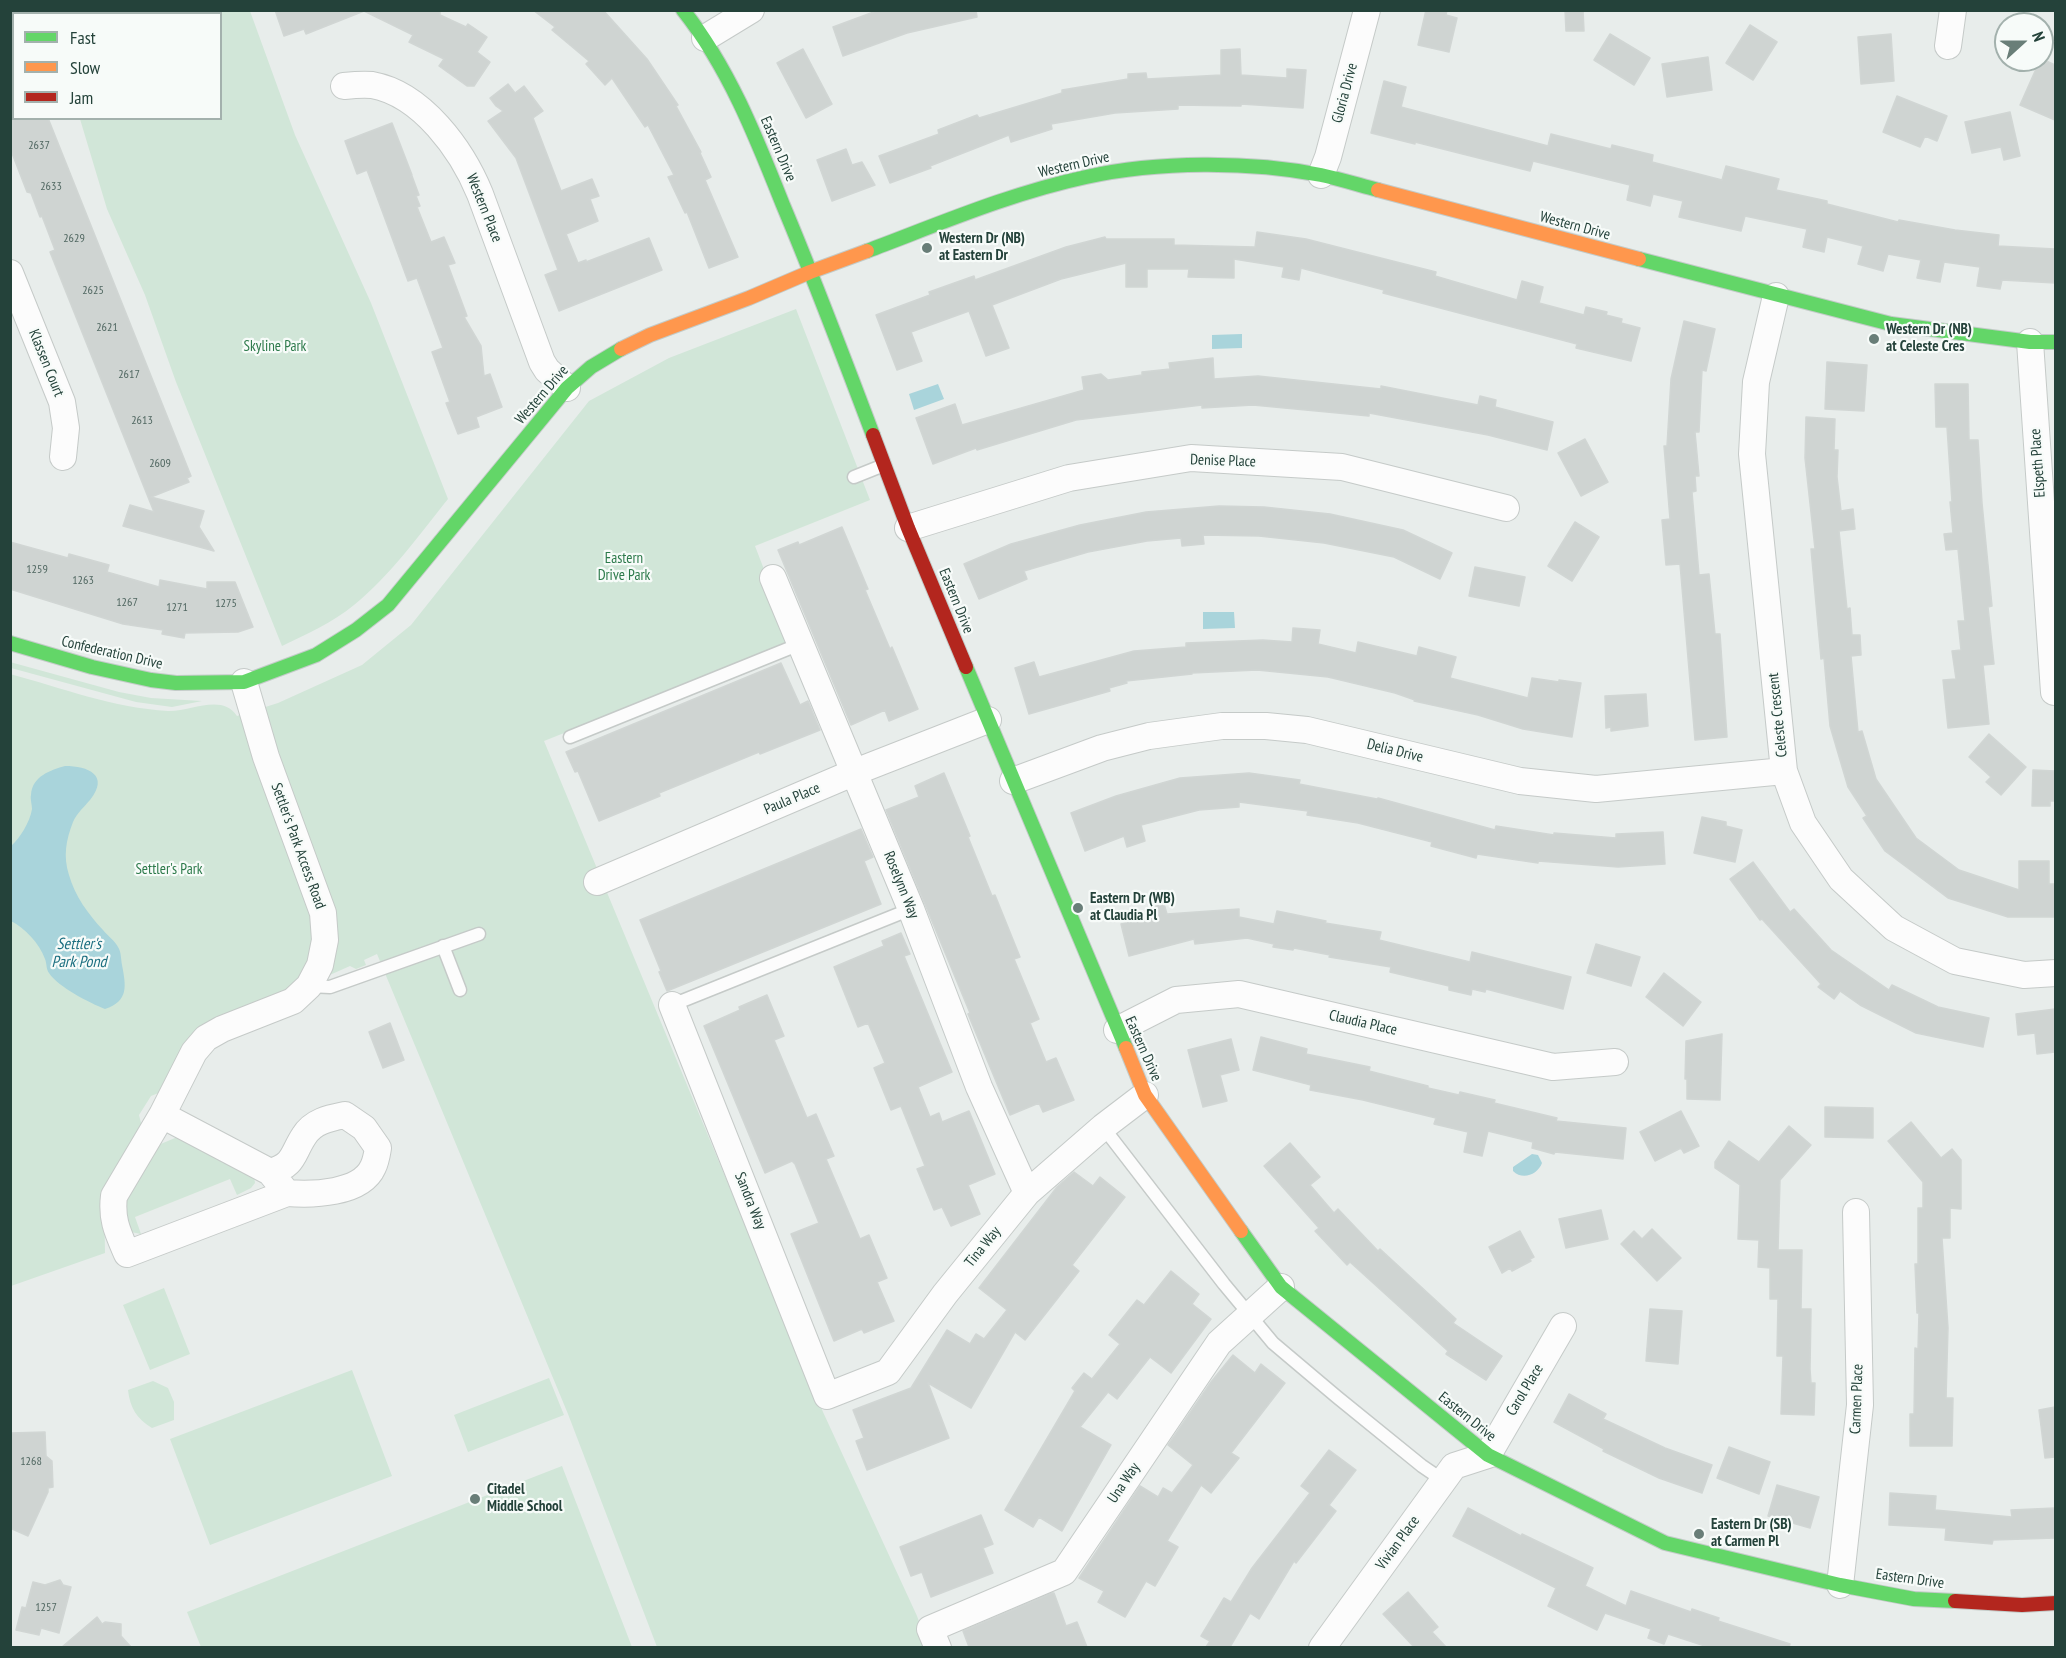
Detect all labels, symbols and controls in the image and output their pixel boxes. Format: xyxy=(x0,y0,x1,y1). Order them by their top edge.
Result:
legend xyxy=(12,12,222,120)
north arrow xyxy=(1994,12,2054,72)
text: Fast xyxy=(70,26,96,49)
text: N xyxy=(2028,29,2050,44)
text: Slow xyxy=(70,56,100,79)
street label: Gloria Drive xyxy=(1328,61,1362,125)
text: Jam xyxy=(70,86,93,109)
street label: Eastern Drive xyxy=(756,114,800,184)
house number: 2637 xyxy=(28,139,50,153)
street label: Western Drive xyxy=(1037,148,1111,182)
street label: Western Place xyxy=(462,171,506,245)
house number: 2633 xyxy=(40,180,62,194)
street label: Western Drive xyxy=(1538,208,1612,244)
place label: Western Dr (NB) at Eastern Dr xyxy=(939,230,1025,265)
house number: 2629 xyxy=(63,232,85,246)
marker: Western Dr (NB) at Eastern Dr xyxy=(920,241,934,255)
house number: 2625 xyxy=(82,284,104,298)
house number: 2621 xyxy=(96,321,118,335)
place label: Western Dr (NB) at Celeste Cres xyxy=(1886,321,1972,356)
street label: Klassen Court xyxy=(24,327,68,399)
marker: Western Dr (NB) at Celeste Cres xyxy=(1867,332,1881,346)
park label: Skyline Park xyxy=(244,338,306,356)
street label: Western Drive xyxy=(512,362,572,428)
house number: 2617 xyxy=(118,368,140,382)
house number: 2613 xyxy=(131,414,153,428)
street label: Elspeth Place xyxy=(2027,428,2049,498)
street label: Denise Place xyxy=(1190,451,1256,471)
house number: 2609 xyxy=(149,457,171,471)
park label: Eastern Drive Park xyxy=(598,550,650,585)
house number: 1259 xyxy=(26,563,48,577)
street label: Eastern Drive xyxy=(935,566,977,636)
house number: 1263 xyxy=(72,574,94,588)
house number: 1267 xyxy=(116,596,138,610)
house number: 1275 xyxy=(215,597,237,611)
house number: 1271 xyxy=(166,601,188,615)
street label: Confederation Drive xyxy=(60,633,164,673)
street label: Celeste Crescent xyxy=(1765,672,1791,758)
street label: Delia Drive xyxy=(1365,735,1425,767)
street label: Paula Place xyxy=(761,779,823,819)
street label: Settler's Park Access Road xyxy=(267,781,329,911)
street label: Roselynn Way xyxy=(879,849,923,921)
park label: Settler's Park xyxy=(135,861,203,879)
place label: Eastern Dr (WB) at Claudia Pl xyxy=(1090,890,1175,925)
marker: Eastern Dr (WB) at Claudia Pl xyxy=(1071,901,1085,915)
water label: Settler's Park Pond xyxy=(52,934,106,972)
street label: Claudia Place xyxy=(1327,1006,1399,1040)
street label: Eastern Drive xyxy=(1121,1014,1165,1084)
street label: Sandra Way xyxy=(730,1170,770,1232)
street label: Tina Way xyxy=(961,1223,1005,1271)
street label: Carol Place xyxy=(1502,1361,1548,1419)
street label: Carmen Place xyxy=(1847,1364,1867,1434)
street label: Eastern Drive xyxy=(1435,1388,1499,1446)
house number: 1268 xyxy=(20,1455,42,1469)
street label: Una Way xyxy=(1104,1459,1144,1507)
place label: Citadel Middle School xyxy=(487,1481,562,1516)
marker: Citadel Middle School xyxy=(468,1492,482,1506)
street label: Vivian Place xyxy=(1372,1512,1424,1574)
place label: Eastern Dr (SB) at Carmen Pl xyxy=(1711,1516,1792,1551)
marker: Eastern Dr (SB) at Carmen Pl xyxy=(1692,1527,1706,1541)
street label: Eastern Drive xyxy=(1875,1565,1945,1593)
house number: 1257 xyxy=(35,1601,57,1615)

